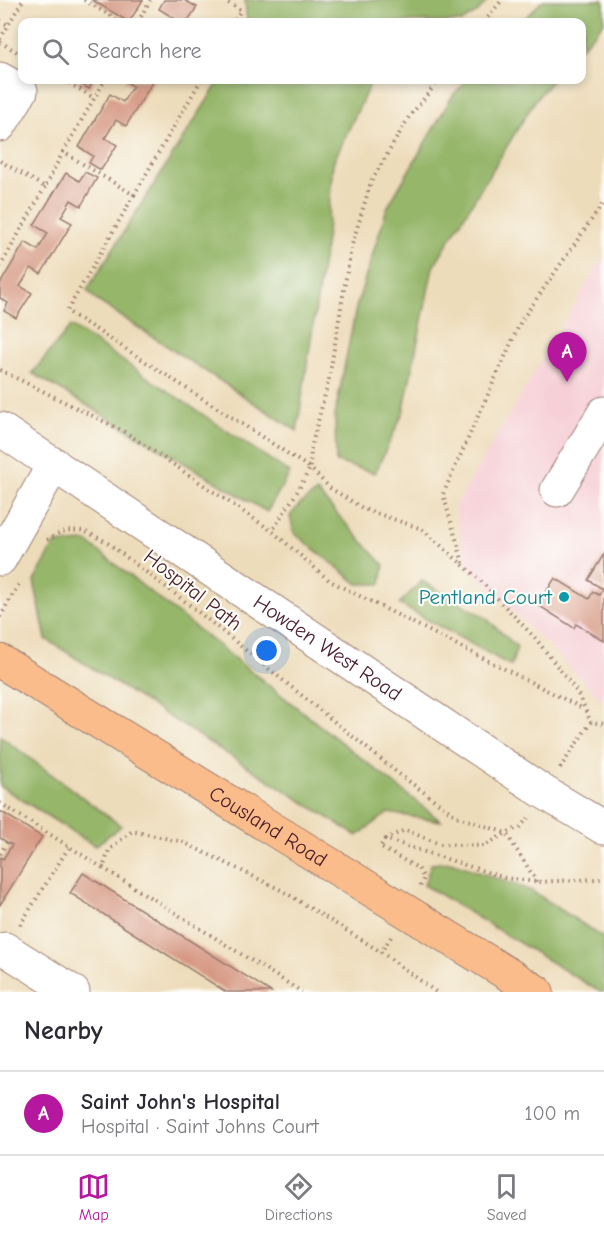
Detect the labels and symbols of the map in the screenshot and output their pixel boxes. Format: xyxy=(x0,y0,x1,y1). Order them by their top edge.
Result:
pin: A xyxy=(548,332,586,382)
street label: Hospital Path xyxy=(139,544,247,636)
place label: Pentland Court xyxy=(419,585,553,609)
street label: Howden West Road xyxy=(249,590,406,706)
marker: Pentland Court xyxy=(557,590,571,604)
your location xyxy=(252,636,281,665)
street label: Cousland Road xyxy=(205,781,332,872)

